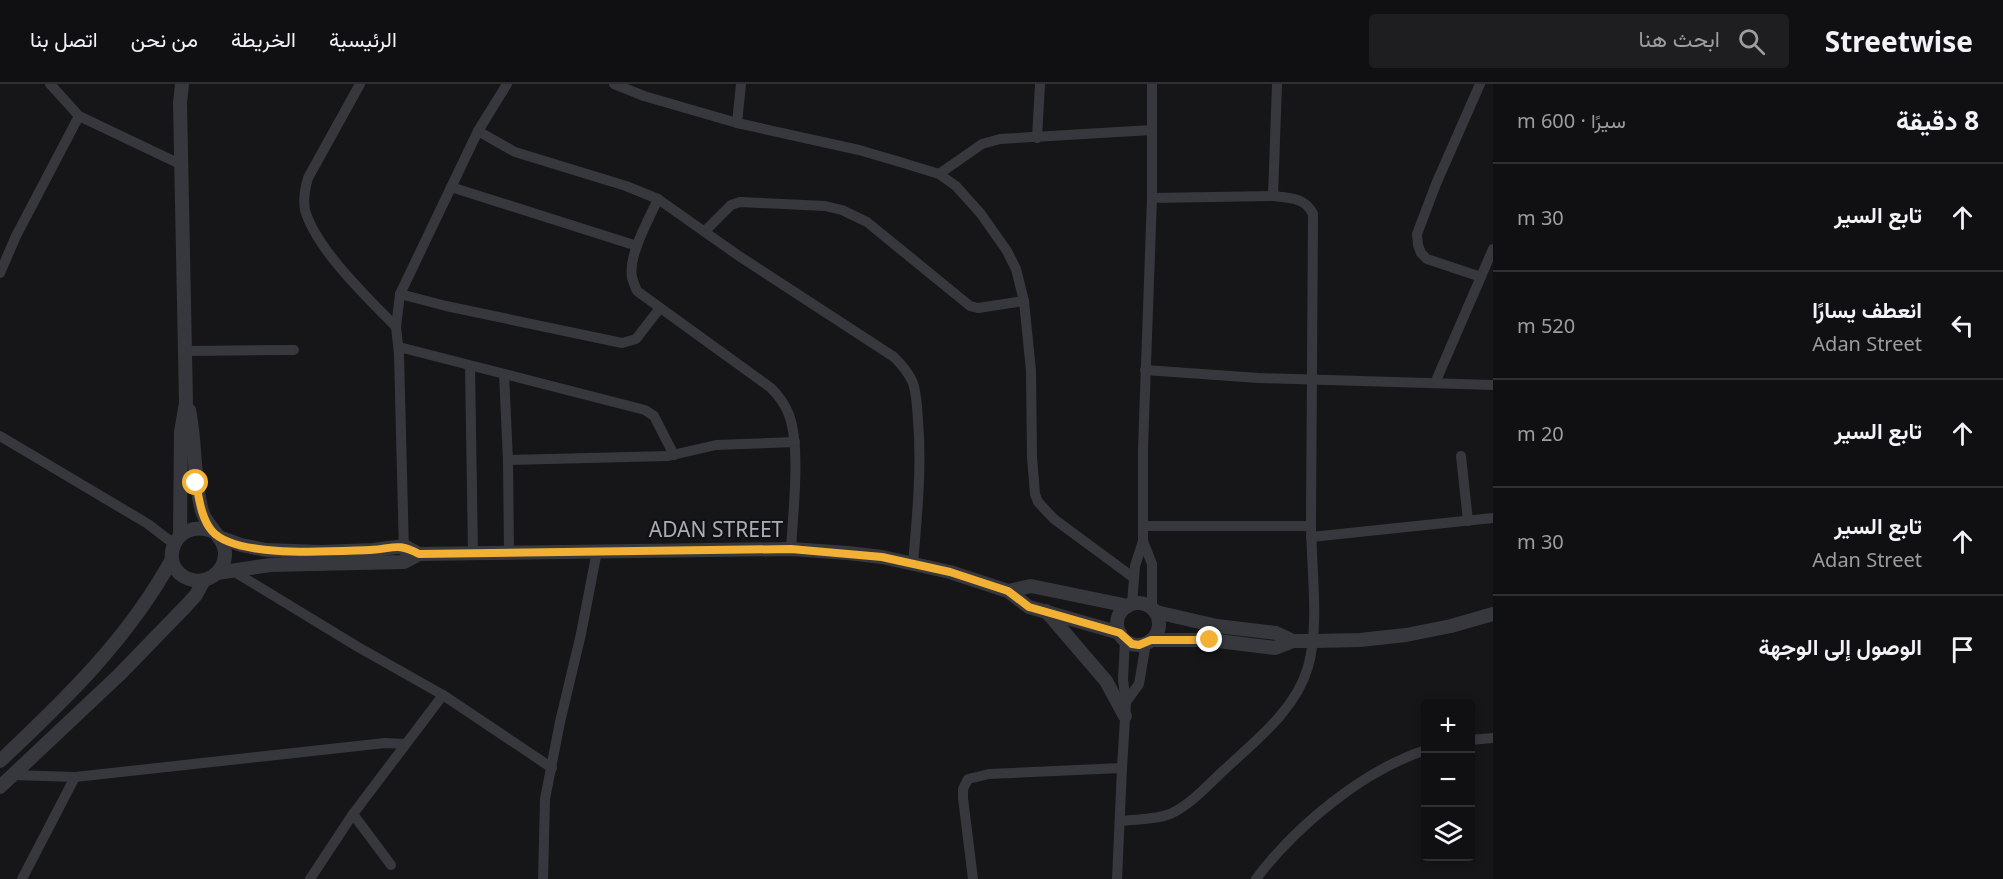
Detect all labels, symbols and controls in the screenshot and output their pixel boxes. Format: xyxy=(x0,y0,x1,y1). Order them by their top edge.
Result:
search box xyxy=(1369,14,1789,68)
text: Streetwise xyxy=(1825,22,1973,60)
text: ابحث هنا xyxy=(1639,23,1720,53)
text: اتصل بنا xyxy=(30,25,98,53)
text: من نحن xyxy=(131,25,198,53)
text: الخريطة xyxy=(231,25,296,53)
text: الرئيسية xyxy=(329,25,397,53)
icon: search xyxy=(1735,25,1768,58)
text: 8 دقيقة xyxy=(1896,102,1979,138)
text: سيرًا · 600 m xyxy=(1517,107,1626,134)
text: تابع السير xyxy=(1834,199,1922,229)
icon: ahead xyxy=(1946,201,1979,234)
text: 30 m xyxy=(1517,204,1564,231)
text: انعطف يسارًا xyxy=(1812,294,1922,324)
icon: left xyxy=(1946,309,1979,342)
text: 520 m xyxy=(1517,312,1575,339)
text: Adan Street xyxy=(1812,330,1922,357)
text: تابع السير xyxy=(1834,415,1922,445)
icon: ahead xyxy=(1946,417,1979,450)
text: 20 m xyxy=(1517,420,1564,447)
route start xyxy=(182,469,208,495)
text: تابع السير xyxy=(1834,510,1922,540)
street label: ADAN STREET xyxy=(649,515,784,543)
icon: ahead xyxy=(1946,525,1979,558)
text: 30 m xyxy=(1517,528,1564,555)
text: Adan Street xyxy=(1812,546,1922,573)
route end xyxy=(1196,626,1222,652)
text: الوصول إلى الوجهة xyxy=(1758,631,1922,661)
icon: arrive xyxy=(1946,633,1979,666)
map controls xyxy=(1421,699,1475,861)
button: + xyxy=(1421,699,1475,753)
button: − xyxy=(1421,753,1475,807)
button: layers xyxy=(1421,807,1475,861)

